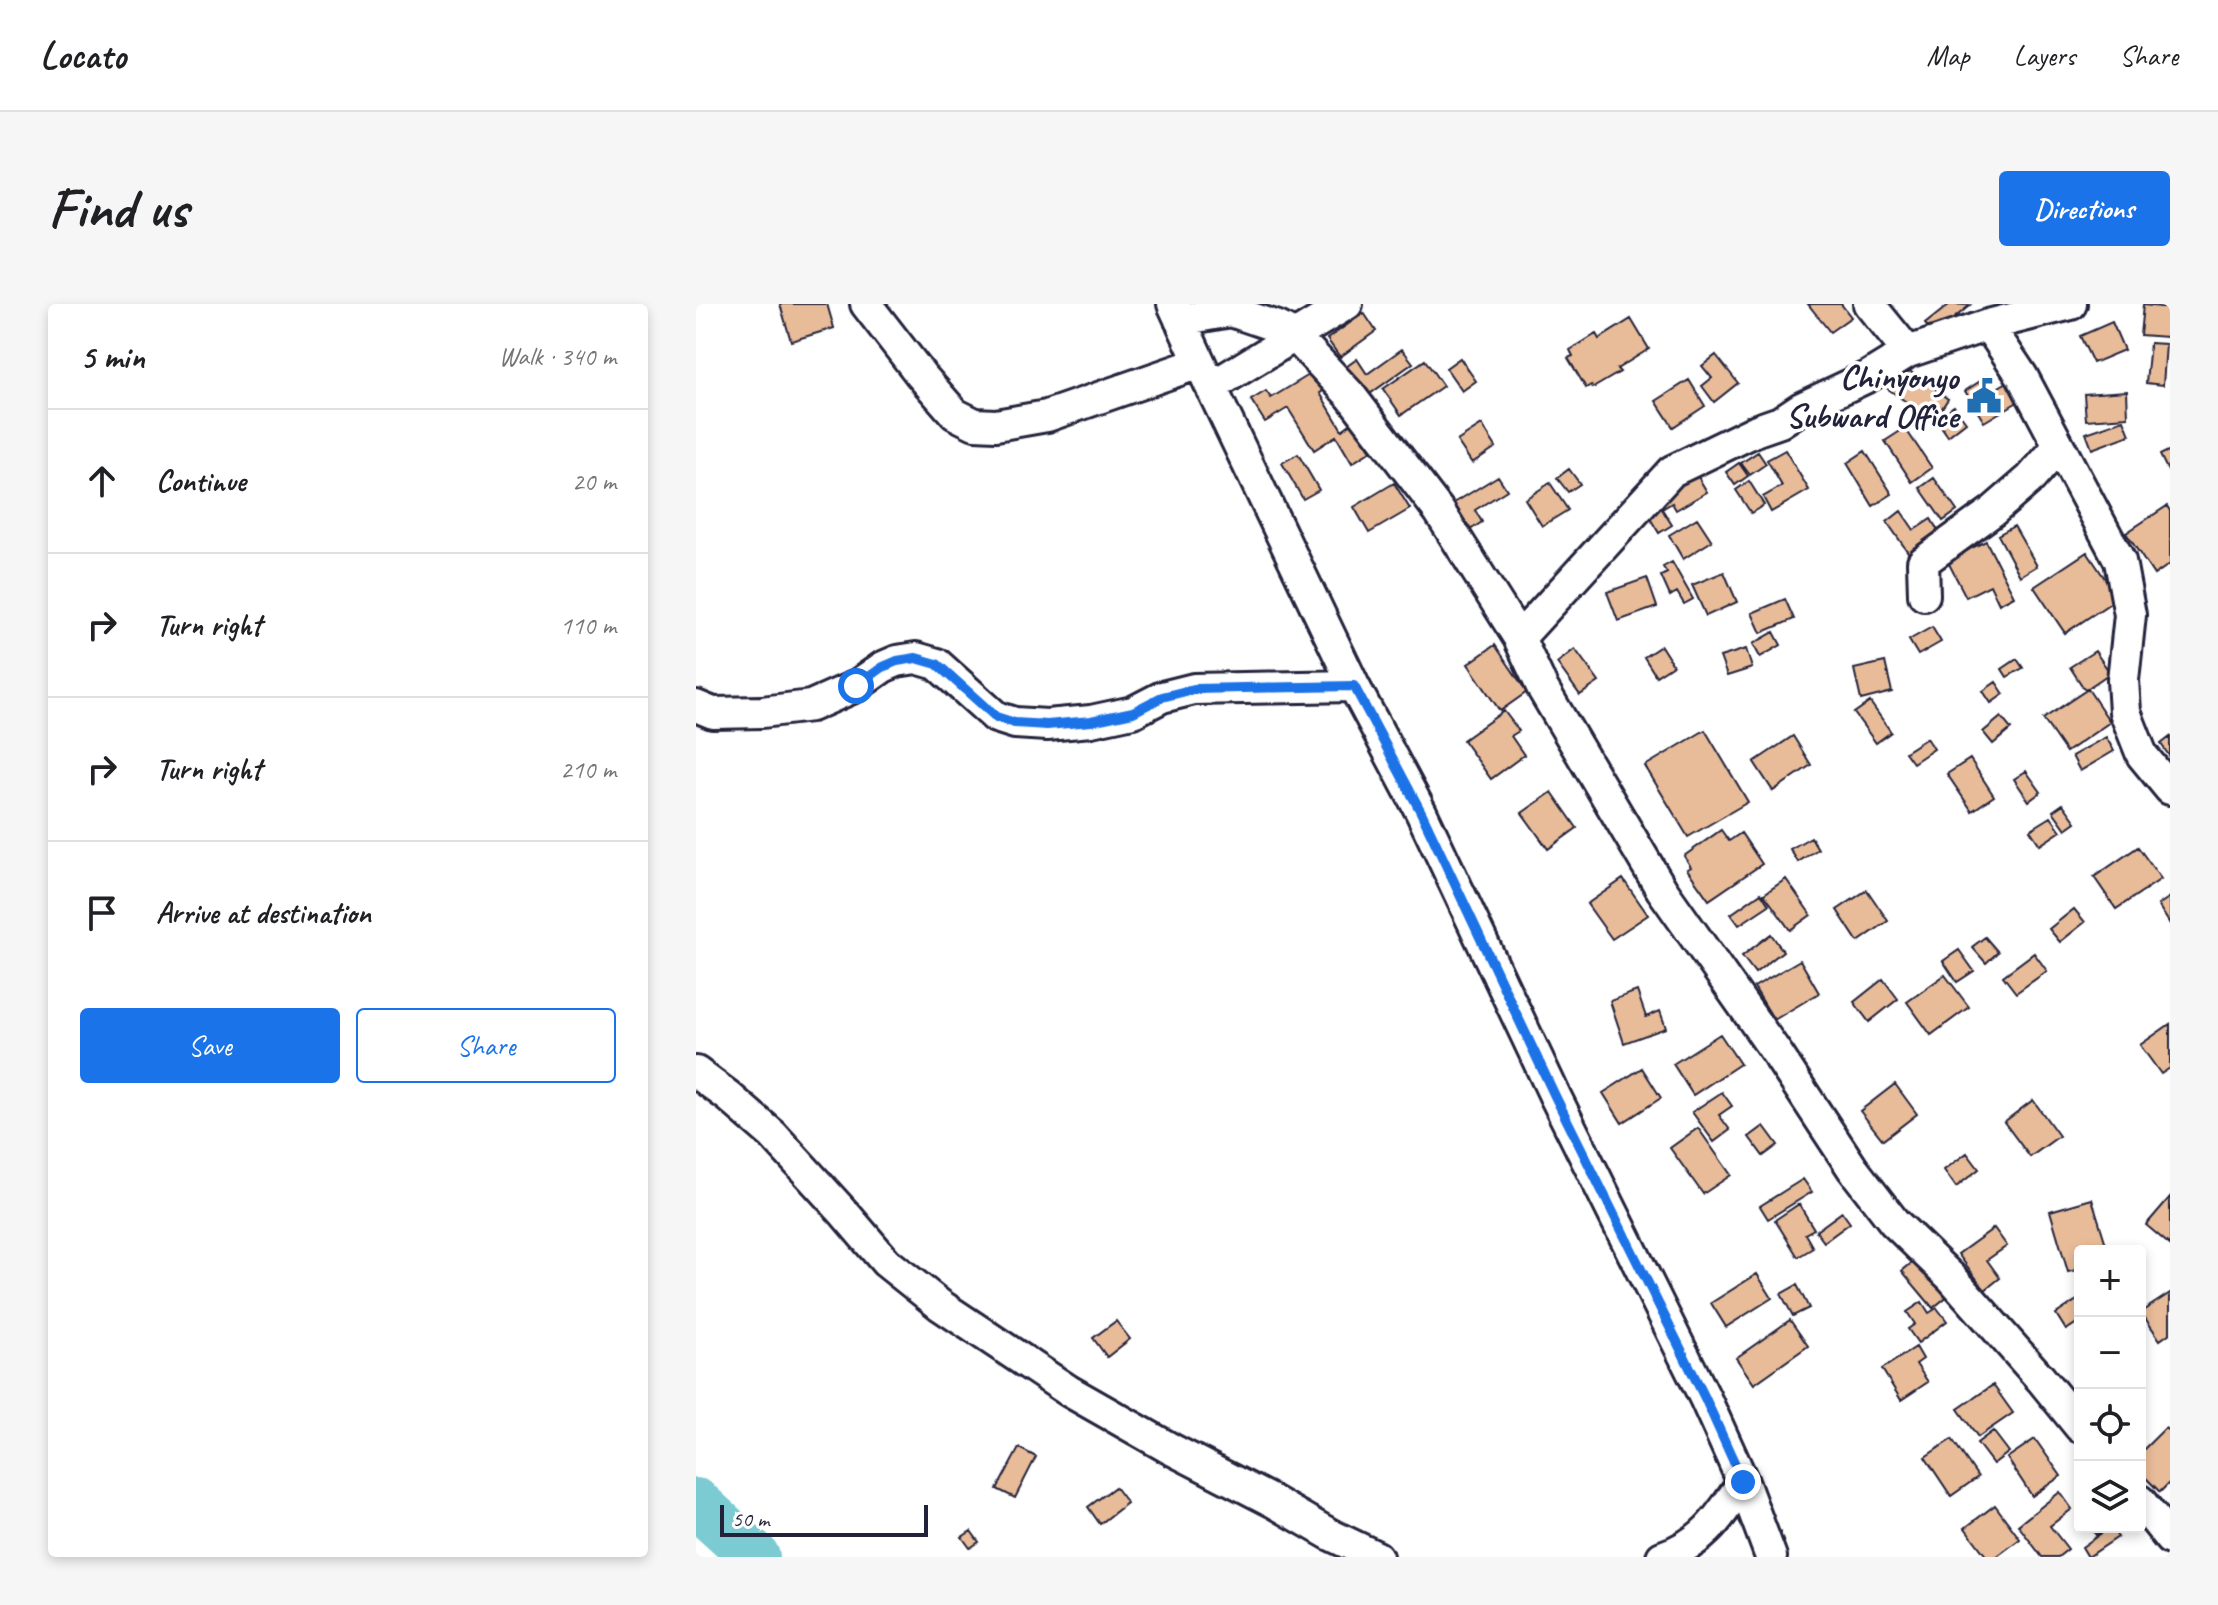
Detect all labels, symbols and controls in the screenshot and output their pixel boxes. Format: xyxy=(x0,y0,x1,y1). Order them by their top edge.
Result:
text: Locato xyxy=(40,32,126,79)
text: Map xyxy=(1927,38,1970,73)
text: Layers xyxy=(2014,38,2075,73)
text: Share xyxy=(2119,38,2178,73)
button: Directions xyxy=(1999,171,2170,246)
text: Find us xyxy=(48,173,188,244)
text: 5 min xyxy=(80,335,145,378)
text: Walk · 340 m xyxy=(499,340,616,373)
place label: Chinyonyo Subward Office xyxy=(1786,355,1962,437)
public building icon: Chinyonyo Subward Office xyxy=(1965,377,2003,415)
icon: ahead xyxy=(80,459,124,503)
text: Continue xyxy=(156,462,246,500)
text: 20 m xyxy=(572,465,616,498)
icon: right xyxy=(80,603,124,647)
text: Turn right xyxy=(156,606,261,644)
text: 110 m xyxy=(560,609,616,642)
route start xyxy=(838,668,874,704)
icon: right xyxy=(80,747,124,791)
text: Turn right xyxy=(156,750,261,788)
text: 210 m xyxy=(560,753,616,786)
icon: arrive xyxy=(80,891,124,935)
text: Arrive at destination xyxy=(156,894,371,932)
button: Save xyxy=(80,1008,340,1083)
button: Share xyxy=(356,1008,616,1083)
map controls xyxy=(2074,1245,2146,1533)
button: + xyxy=(2074,1245,2146,1317)
button: − xyxy=(2074,1317,2146,1389)
button: locate xyxy=(2074,1389,2146,1461)
button: layers xyxy=(2074,1461,2146,1533)
route end xyxy=(1725,1464,1761,1500)
scale bar xyxy=(720,1501,928,1537)
text: 50 m xyxy=(732,1505,769,1533)

